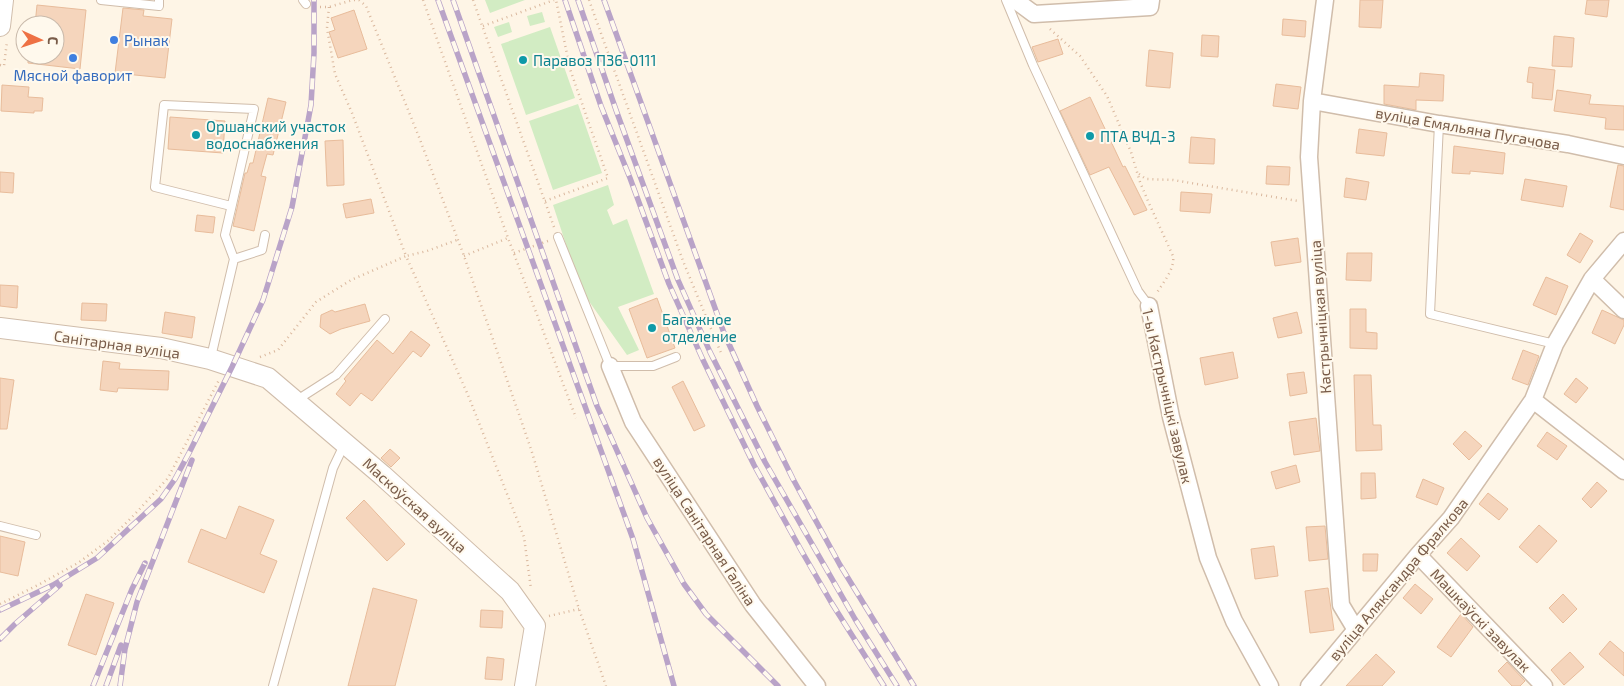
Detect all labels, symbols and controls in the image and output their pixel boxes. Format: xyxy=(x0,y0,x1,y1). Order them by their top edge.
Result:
north arrow xyxy=(15,15,65,65)
place label: Рынак xyxy=(124,31,169,49)
marker: Рынак xyxy=(108,34,120,46)
text: С xyxy=(45,36,62,45)
place label: Паравоз П36-0111 xyxy=(533,51,657,69)
marker: Мясной фаворит xyxy=(67,52,79,64)
marker: Паравоз П36-0111 xyxy=(517,54,529,66)
place label: Мясной фаворит xyxy=(14,66,132,84)
street label: вуліца Емяльяна Пугачова xyxy=(1374,103,1562,154)
place label: Оршанский участок водоснабжения xyxy=(206,117,346,152)
place label: ПТА ВЧД-3 xyxy=(1100,127,1175,145)
marker: Оршанский участок водоснабжения xyxy=(190,129,202,141)
marker: ПТА ВЧД-3 xyxy=(1084,130,1096,142)
street label: Кастрычніцкая вуліца xyxy=(1306,240,1335,394)
street label: 1-ы Кастрычніцкі завулак xyxy=(1138,307,1197,486)
place label: Багажное отделение xyxy=(662,310,737,345)
marker: Багажное отделение xyxy=(646,322,658,334)
street label: Санітарная вуліца xyxy=(53,326,181,363)
street label: вуліца Санітарная Галіна xyxy=(649,453,760,609)
street label: Маскоўская вуліца xyxy=(359,454,471,557)
street label: вуліца Аляксандра Фралкова xyxy=(1325,494,1472,665)
street label: Машкаўскі завулак xyxy=(1426,565,1535,676)

